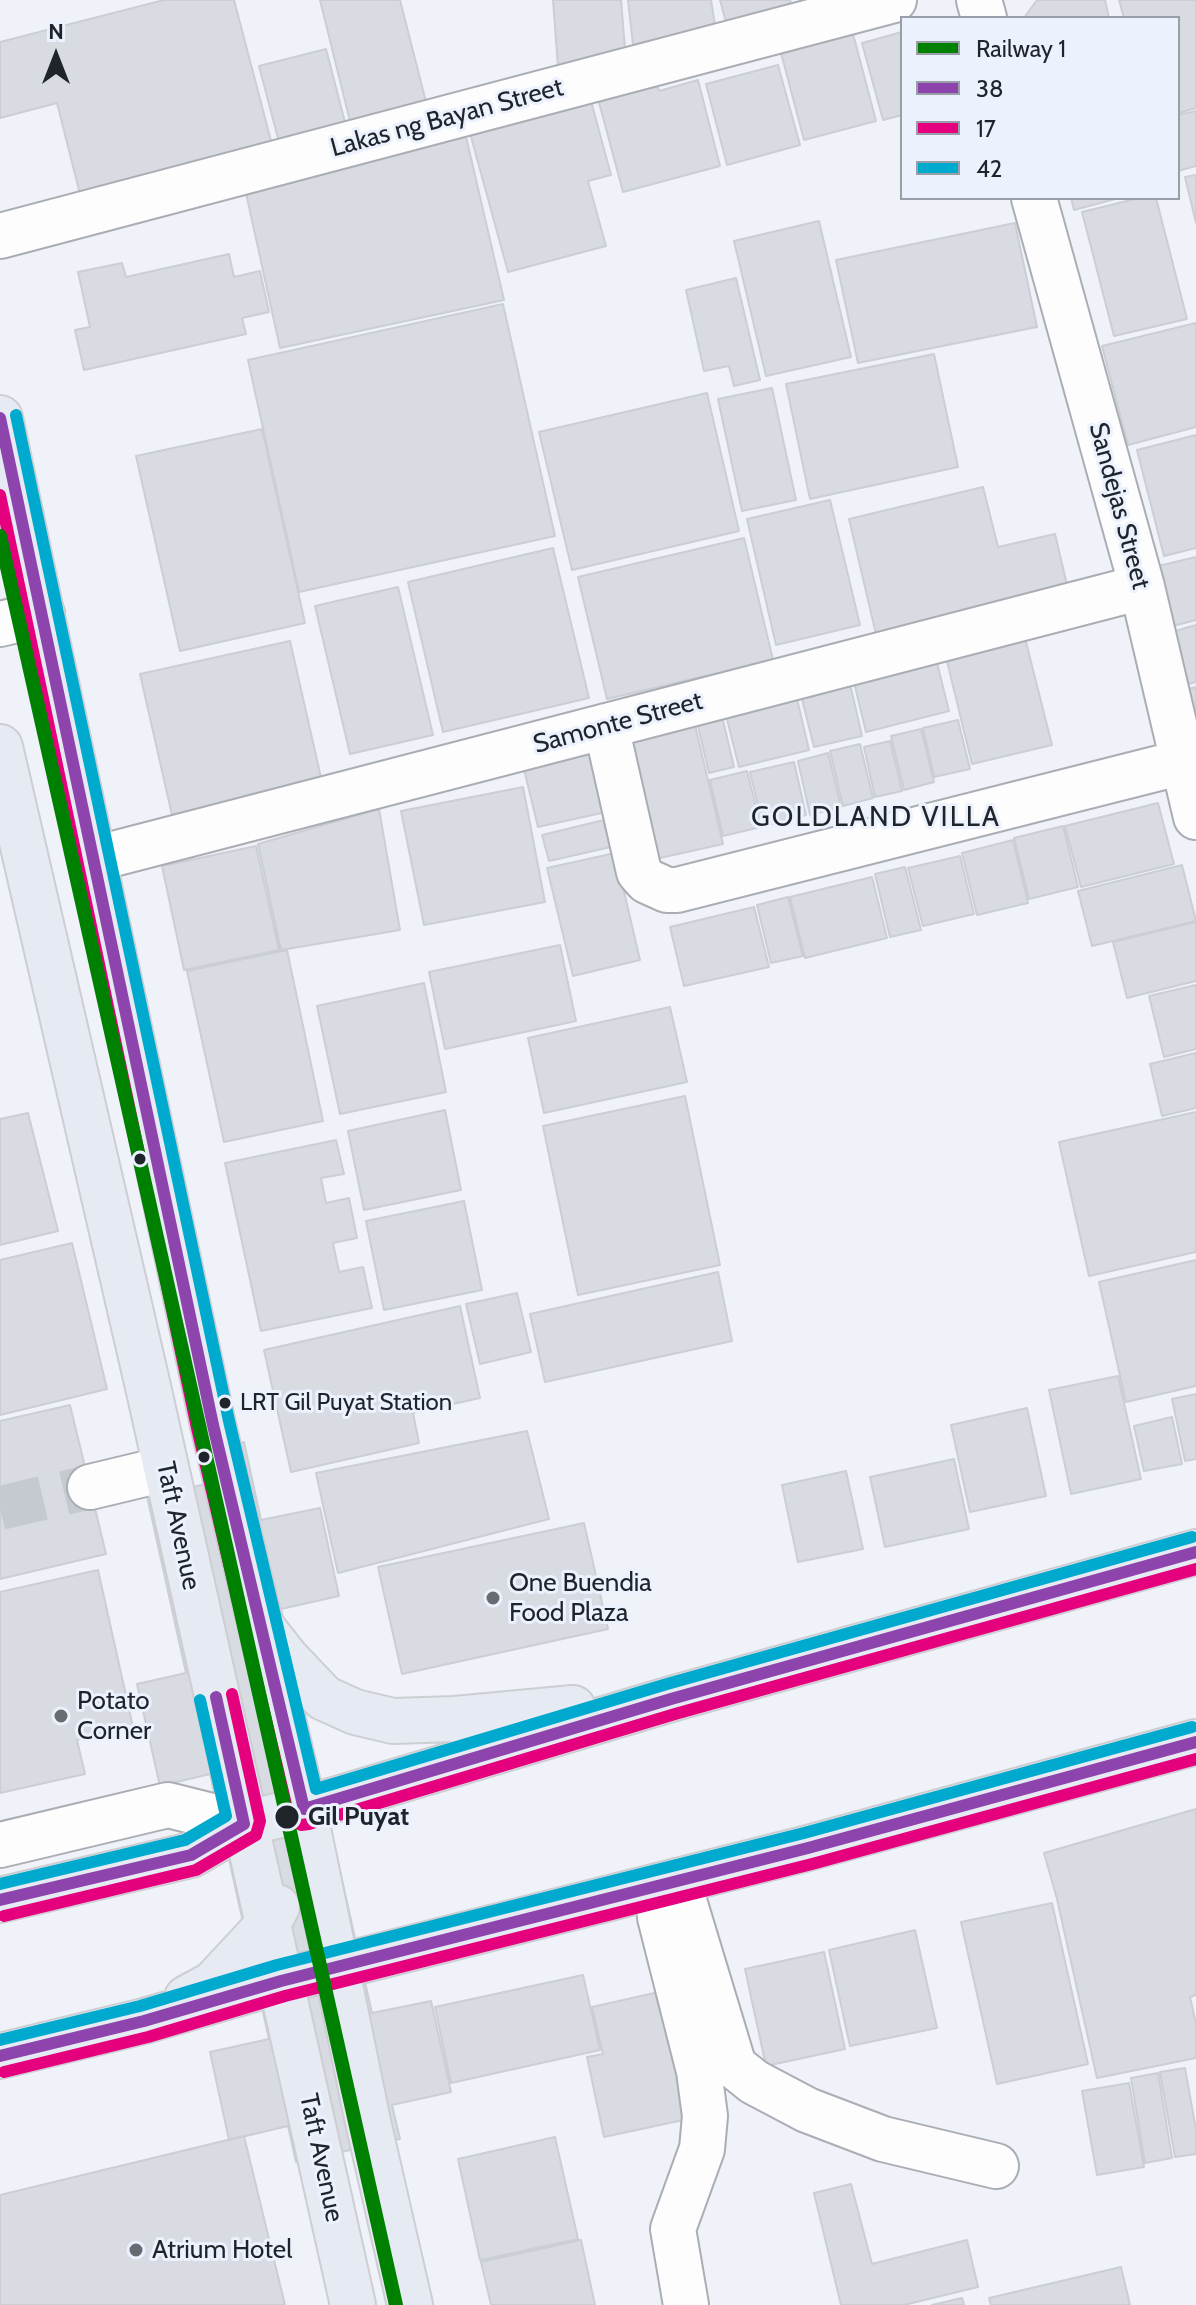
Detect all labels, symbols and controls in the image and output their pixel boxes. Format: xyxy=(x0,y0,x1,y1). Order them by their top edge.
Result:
north arrow xyxy=(16,16,96,96)
legend xyxy=(900,16,1180,200)
text: N xyxy=(48,18,64,45)
text: Railway 1 xyxy=(976,34,1066,63)
street label: Lakas ng Bayan Street xyxy=(327,72,567,164)
text: 38 xyxy=(976,74,1004,103)
text: 17 xyxy=(976,114,996,143)
text: 42 xyxy=(976,154,1002,183)
street label: Sandejas Street xyxy=(1082,419,1156,593)
street label: Samonte Street xyxy=(530,685,706,761)
district label: GOLDLAND VILLA xyxy=(751,801,1001,835)
unlabelled marker xyxy=(132,1151,148,1167)
place label: LRT Gil Puyat Station xyxy=(240,1389,452,1417)
marker: LRT Gil Puyat Station xyxy=(217,1395,233,1411)
unlabelled marker xyxy=(196,1449,212,1465)
street label: Taft Avenue xyxy=(149,1459,207,1593)
place label: One Buendia Food Plaza xyxy=(509,1567,652,1628)
marker: One Buendia Food Plaza xyxy=(484,1589,502,1607)
place label: Potato Corner xyxy=(77,1685,151,1746)
marker: Potato Corner xyxy=(52,1707,70,1725)
place label: Gil Puyat xyxy=(308,1801,409,1833)
marker: Gil Puyat xyxy=(273,1803,301,1831)
street label: Taft Avenue xyxy=(292,2091,350,2225)
place label: Atrium Hotel xyxy=(152,2234,292,2266)
marker: Atrium Hotel xyxy=(127,2241,145,2259)

